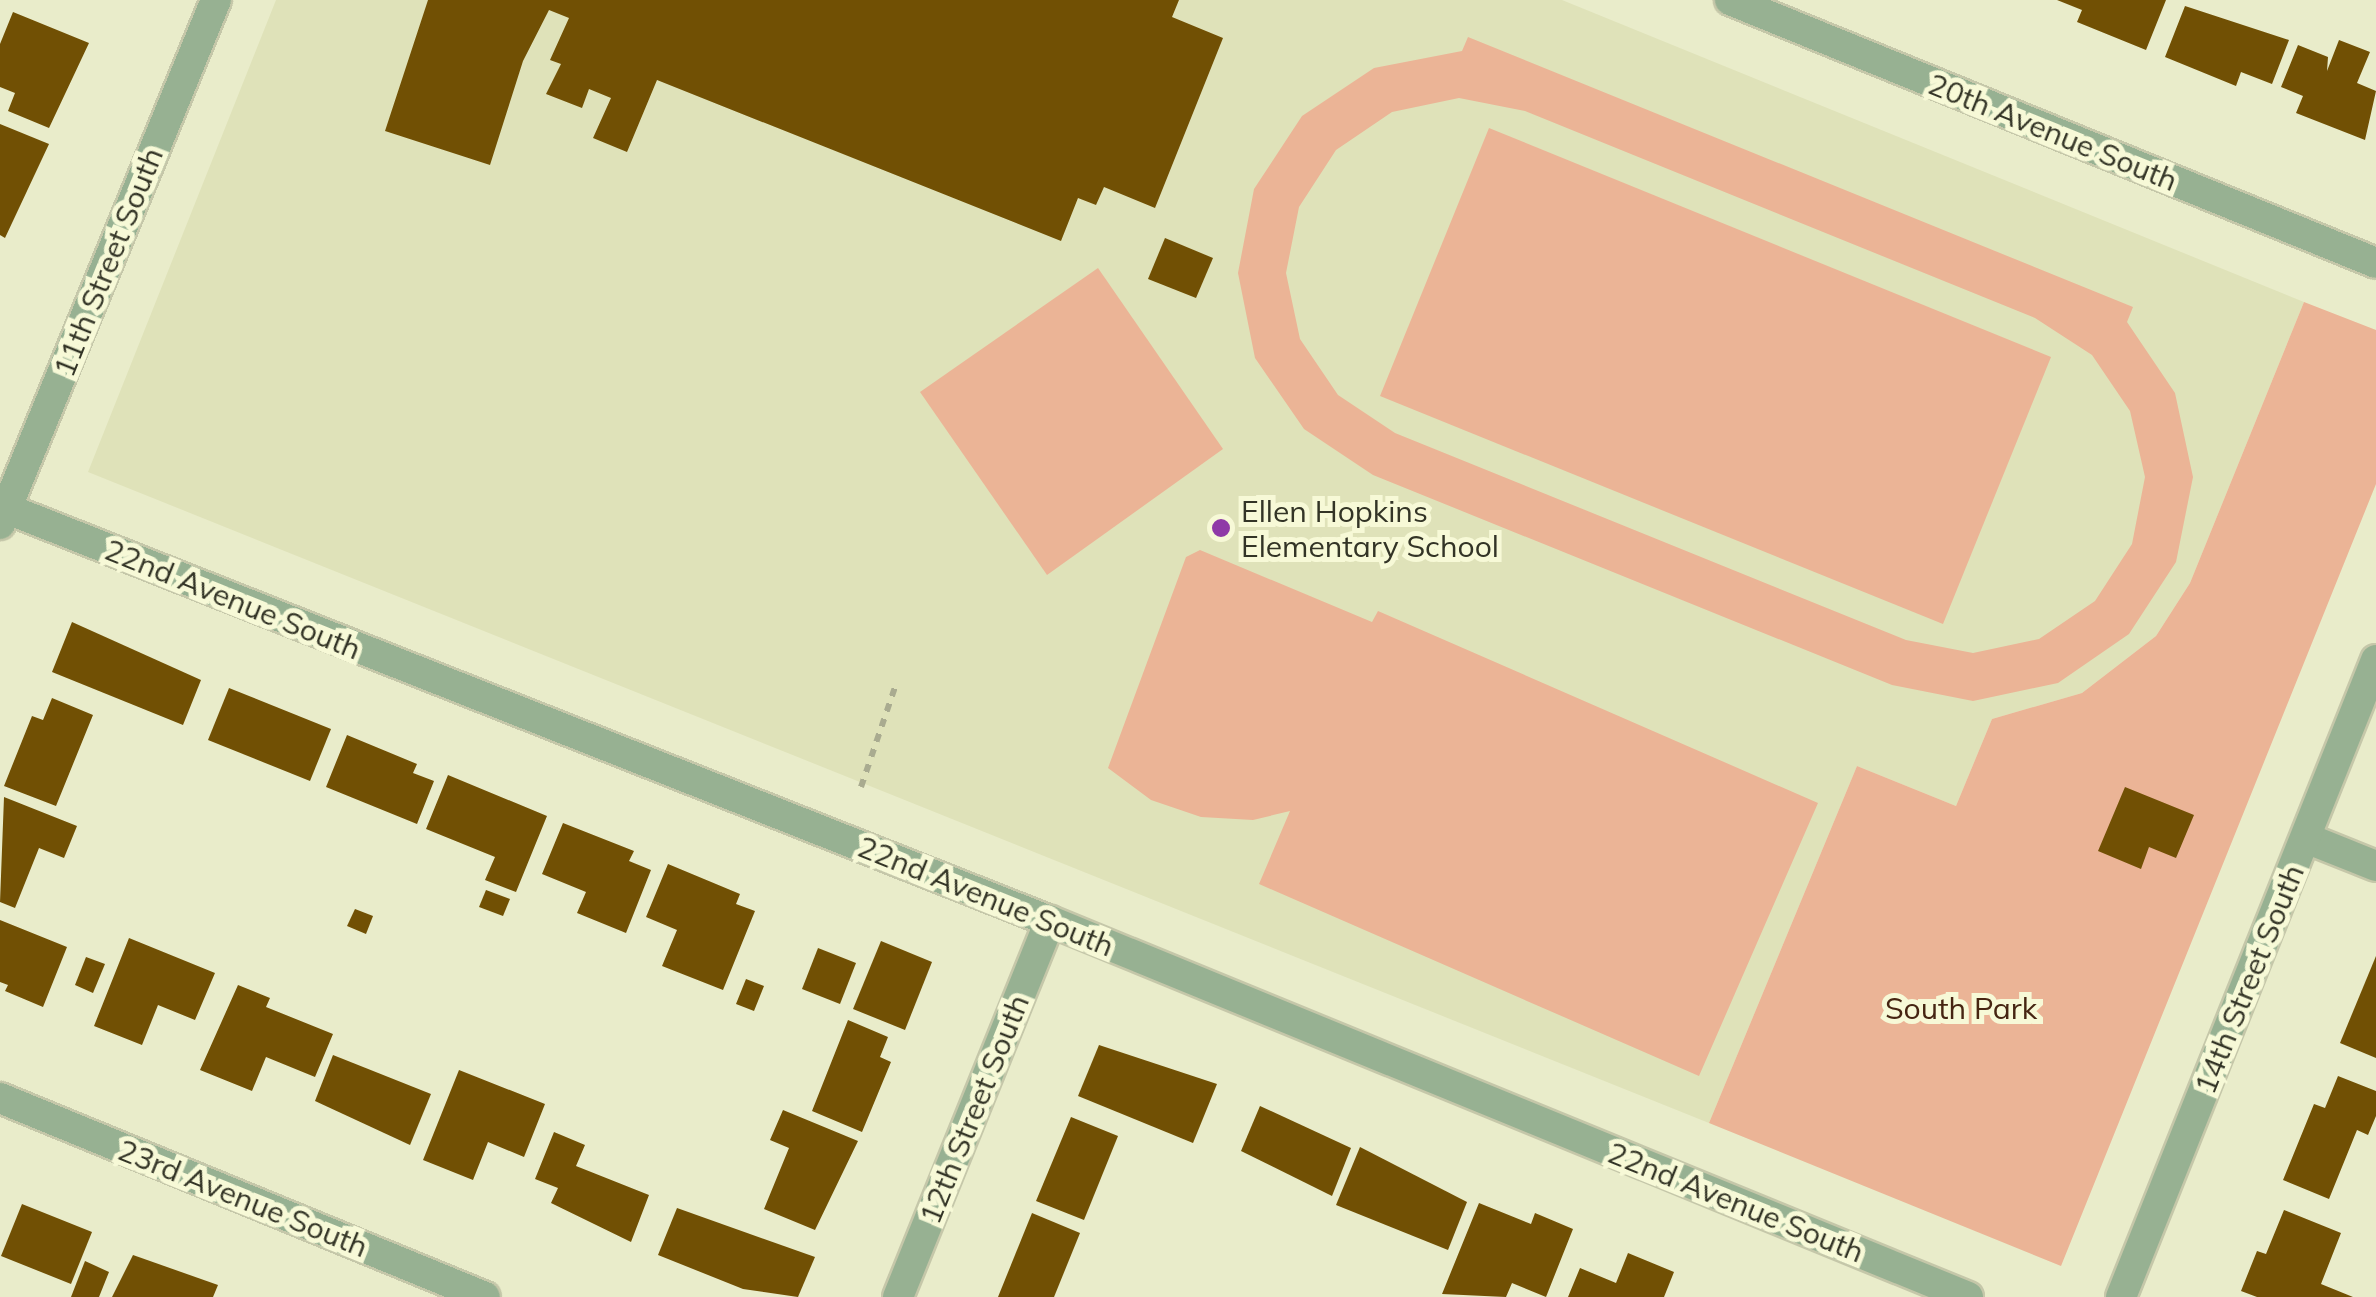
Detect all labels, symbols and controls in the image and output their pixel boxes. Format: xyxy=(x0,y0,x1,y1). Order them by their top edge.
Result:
street label: 20th Avenue South xyxy=(1923,66,2183,198)
street label: 11th Street South xyxy=(46,142,170,382)
place label: Ellen Hopkins Elementary School xyxy=(1241,493,1499,564)
marker: Ellen Hopkins Elementary School xyxy=(1210,517,1232,539)
street label: 22nd Avenue South xyxy=(100,531,366,667)
street label: 22nd Avenue South xyxy=(853,828,1119,964)
street label: 14th Street South xyxy=(2187,859,2311,1099)
street label: 12th Street South xyxy=(912,989,1036,1229)
park label: South Park xyxy=(1885,990,2037,1026)
street label: 23rd Avenue South xyxy=(113,1131,373,1265)
street label: 22nd Avenue South xyxy=(1603,1134,1869,1270)

